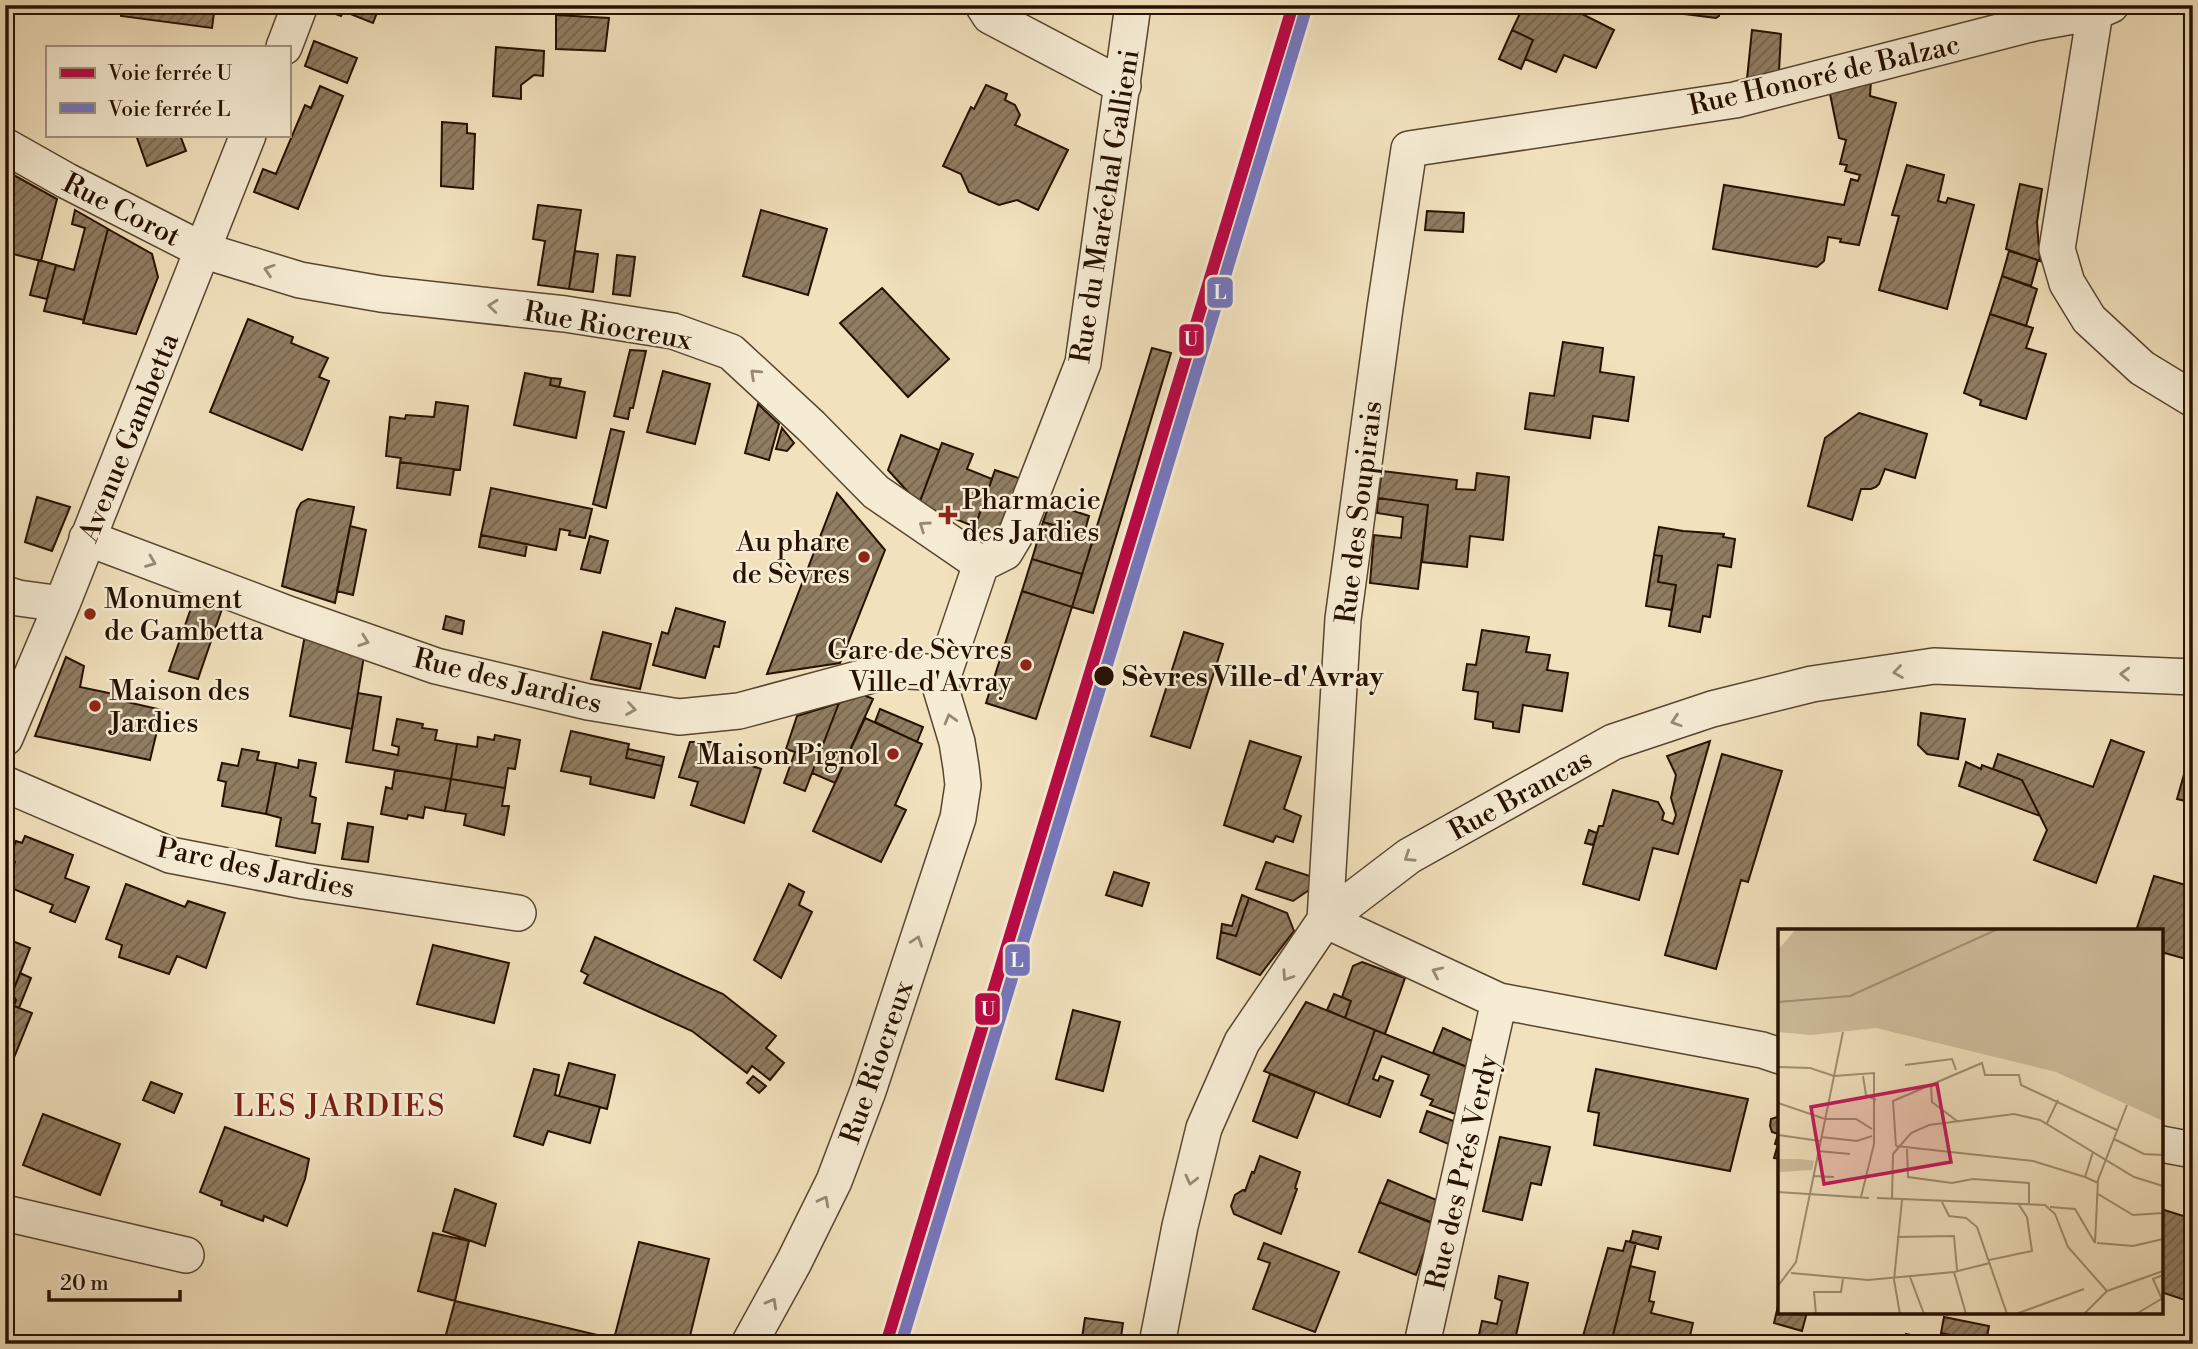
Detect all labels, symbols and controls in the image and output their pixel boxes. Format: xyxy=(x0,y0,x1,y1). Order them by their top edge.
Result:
street label: Rue Honoré de Balzac xyxy=(1685,27,1963,124)
legend xyxy=(46,46,290,136)
street label: Rue du Maréchal Gallieni xyxy=(1063,47,1148,366)
text: Voie ferrée U xyxy=(107,61,233,87)
text: Voie ferrée L xyxy=(107,97,231,123)
street label: Rue Corot xyxy=(57,166,186,255)
one-way arrow xyxy=(263,264,275,279)
line badge: L xyxy=(1206,276,1234,309)
text: L xyxy=(1214,281,1227,305)
street label: Rue Riocreux xyxy=(521,294,695,359)
one-way arrow xyxy=(487,299,498,314)
line badge: U xyxy=(1178,323,1205,357)
street label: Avenue Gambetta xyxy=(71,327,187,548)
text: U xyxy=(1184,328,1199,352)
one-way arrow xyxy=(750,370,763,383)
street label: Rue des Soupirais xyxy=(1328,399,1391,626)
place label: Pharmacie des Jardies xyxy=(962,483,1101,550)
marker: Pharmacie des Jardies xyxy=(940,507,956,523)
one-way arrow xyxy=(919,522,932,534)
place label: Au phare de Sèvres xyxy=(732,525,850,592)
marker: Au phare de Sèvres xyxy=(856,549,872,565)
one-way arrow xyxy=(144,553,156,567)
place label: Monument de Gambetta xyxy=(104,582,265,649)
marker: Monument de Gambetta xyxy=(82,606,98,622)
one-way arrow xyxy=(357,633,370,647)
place label: Gare de Sèvres Ville-d'Avray xyxy=(827,633,1012,700)
street label: Rue des Jardies xyxy=(410,641,605,722)
marker: Gare de Sèvres Ville-d'Avray xyxy=(1018,657,1034,673)
place label: Sèvres Ville-d'Avray xyxy=(1122,660,1385,695)
marker: Sèvres Ville-d'Avray xyxy=(1092,664,1116,688)
one-way arrow xyxy=(1892,664,1904,679)
one-way arrow xyxy=(2119,667,2130,682)
place label: Maison des Jardies xyxy=(108,674,250,741)
marker: Maison des Jardies xyxy=(87,698,103,714)
one-way arrow xyxy=(626,701,637,716)
one-way arrow xyxy=(1670,713,1683,727)
one-way arrow xyxy=(944,714,959,726)
place label: Maison Pignol xyxy=(697,738,879,773)
street label: Rue Brancas xyxy=(1443,742,1598,849)
marker: Maison Pignol xyxy=(885,746,901,762)
street label: Parc des Jardies xyxy=(154,830,358,906)
one-way arrow xyxy=(1404,849,1417,862)
inset map xyxy=(1778,929,2163,1314)
one-way arrow xyxy=(909,935,923,947)
line badge: L xyxy=(1004,943,1031,977)
text: L xyxy=(1011,949,1024,973)
one-way arrow xyxy=(1432,966,1445,980)
one-way arrow xyxy=(1282,968,1295,981)
street label: Rue Riocreux xyxy=(833,976,922,1148)
line badge: U xyxy=(974,992,1001,1026)
text: U xyxy=(981,998,996,1022)
street label: Rue des Prés Verdy xyxy=(1418,1051,1507,1293)
district label: LES JARDIES xyxy=(233,1088,447,1126)
one-way arrow xyxy=(1185,1174,1199,1186)
one-way arrow xyxy=(816,1196,830,1208)
scale bar xyxy=(49,1258,180,1302)
text: 20 m xyxy=(60,1271,109,1297)
one-way arrow xyxy=(763,1298,777,1310)

